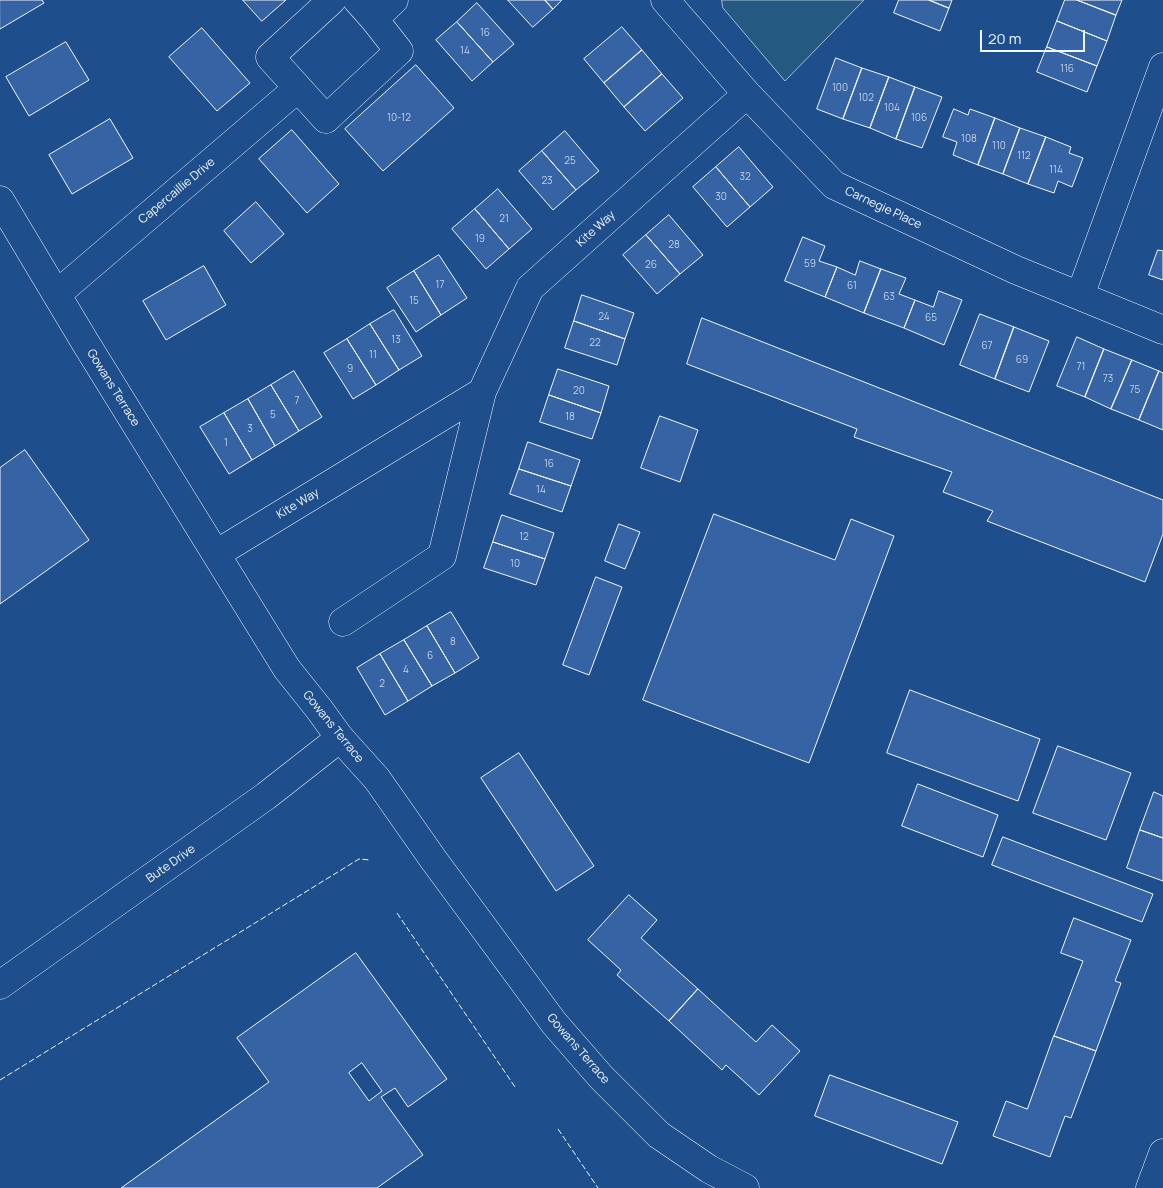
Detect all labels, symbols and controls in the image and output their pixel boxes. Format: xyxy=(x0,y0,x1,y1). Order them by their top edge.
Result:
scale bar xyxy=(983,20,1088,52)
house number: 16 xyxy=(480,27,490,39)
text: 20 m xyxy=(988,28,1021,49)
house number: 14 xyxy=(460,45,470,57)
house number: 116 xyxy=(1060,63,1074,75)
house number: 100 xyxy=(832,82,848,94)
house number: 102 xyxy=(858,92,874,104)
house number: 104 xyxy=(884,102,900,114)
house number: 10-12 xyxy=(387,112,411,124)
house number: 106 xyxy=(911,112,927,124)
house number: 108 xyxy=(961,133,977,145)
house number: 110 xyxy=(992,140,1006,152)
house number: 112 xyxy=(1017,150,1031,162)
street label: Capercaillie Drive xyxy=(136,155,218,227)
house number: 25 xyxy=(564,155,576,167)
house number: 114 xyxy=(1049,164,1063,176)
house number: 32 xyxy=(739,171,751,183)
house number: 23 xyxy=(541,175,553,187)
street label: Carnegie Place xyxy=(842,184,924,232)
house number: 30 xyxy=(715,191,727,203)
street label: Kite Way xyxy=(574,208,618,250)
house number: 21 xyxy=(499,213,509,225)
house number: 19 xyxy=(475,233,485,245)
house number: 28 xyxy=(668,239,680,251)
house number: 59 xyxy=(804,258,816,270)
house number: 26 xyxy=(645,259,657,271)
house number: 17 xyxy=(436,279,444,291)
house number: 61 xyxy=(847,280,857,292)
house number: 63 xyxy=(883,291,895,303)
house number: 15 xyxy=(409,295,419,307)
house number: 24 xyxy=(598,311,610,323)
house number: 65 xyxy=(925,312,937,324)
house number: 13 xyxy=(391,334,401,346)
house number: 22 xyxy=(589,337,601,349)
house number: 67 xyxy=(981,340,993,352)
street label: Gowans Terrace xyxy=(83,347,143,429)
house number: 11 xyxy=(369,349,377,361)
house number: 69 xyxy=(1016,354,1028,366)
house number: 71 xyxy=(1077,361,1085,373)
house number: 9 xyxy=(347,363,353,375)
house number: 73 xyxy=(1103,373,1113,385)
house number: 75 xyxy=(1130,384,1140,396)
house number: 20 xyxy=(573,385,585,397)
house number: 7 xyxy=(294,395,300,407)
house number: 5 xyxy=(270,409,276,421)
house number: 18 xyxy=(565,411,575,423)
house number: 3 xyxy=(247,423,253,435)
house number: 1 xyxy=(224,437,228,449)
house number: 16 xyxy=(544,458,554,470)
house number: 14 xyxy=(536,484,546,496)
street label: Kite Way xyxy=(274,486,322,522)
house number: 12 xyxy=(519,531,529,543)
house number: 10 xyxy=(510,558,520,570)
house number: 8 xyxy=(450,636,456,648)
house number: 6 xyxy=(427,650,433,662)
house number: 4 xyxy=(403,664,409,676)
house number: 2 xyxy=(379,678,385,690)
street label: Gowans Terrace xyxy=(300,688,366,766)
street label: Bute Drive xyxy=(144,842,198,886)
street label: Gowans Terrace xyxy=(544,1011,612,1087)

